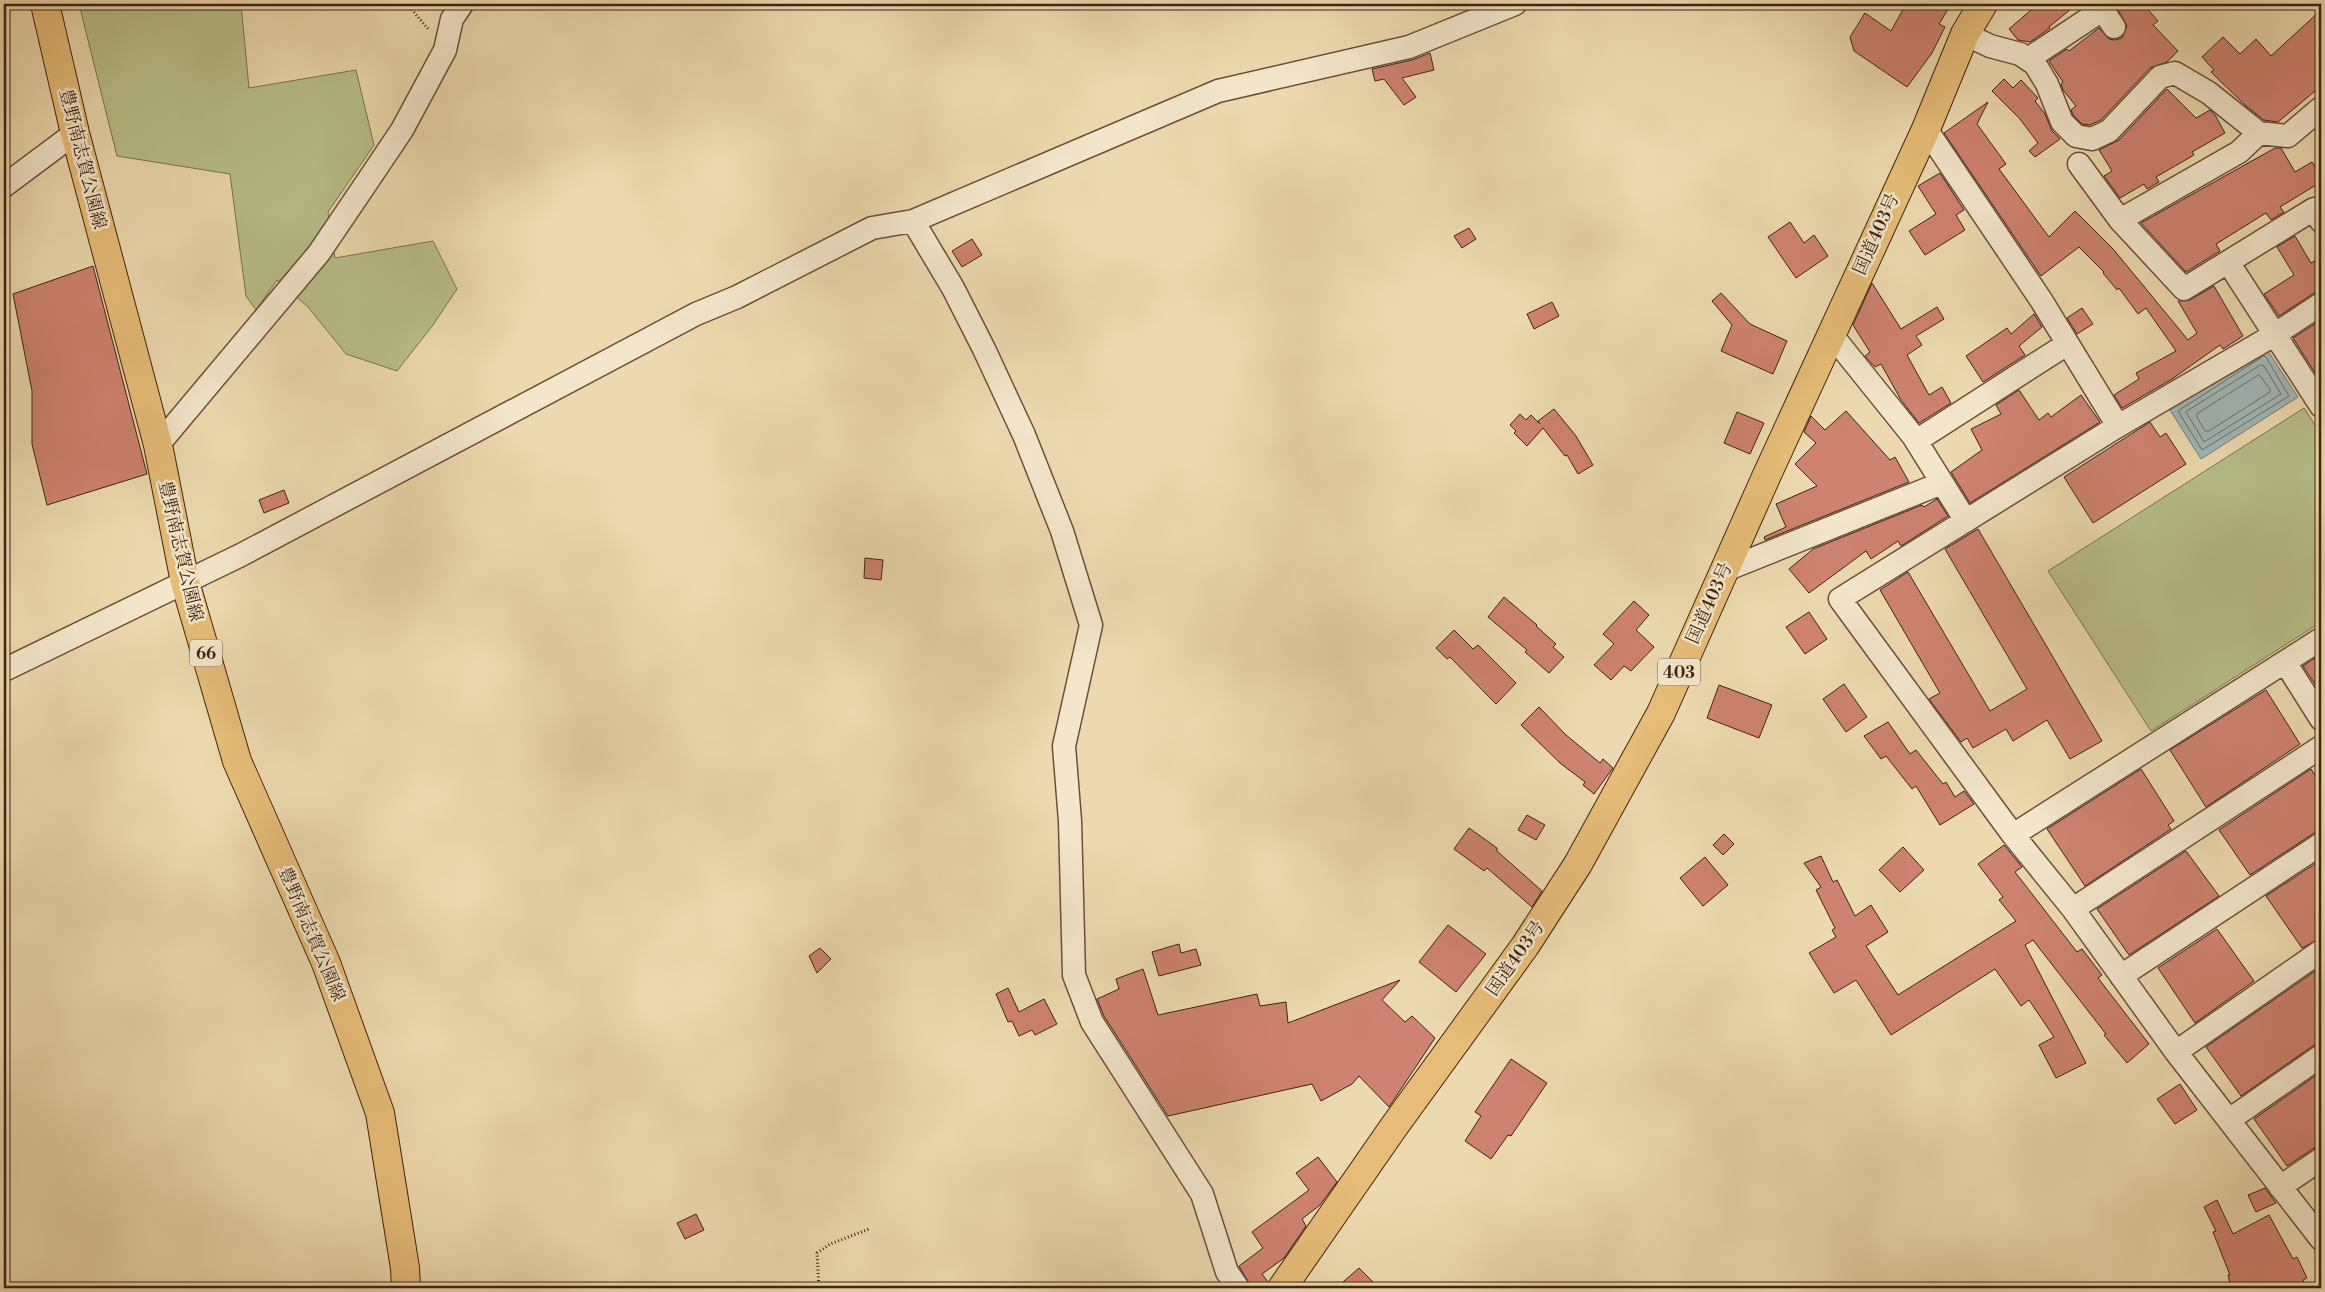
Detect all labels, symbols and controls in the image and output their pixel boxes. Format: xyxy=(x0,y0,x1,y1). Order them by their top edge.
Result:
street label: 豊野南志賀公園線 xyxy=(54,86,111,232)
street label: 国道403号 xyxy=(1848,190,1905,278)
street label: 豊野南志賀公園線 xyxy=(153,478,208,624)
street label: 国道403号 xyxy=(1681,559,1738,647)
road number: 66 xyxy=(190,640,222,666)
road number: 403 xyxy=(1658,659,1700,686)
street label: 豊野南志賀公園線 xyxy=(273,863,350,1005)
street label: 国道403号 xyxy=(1481,916,1550,1000)

